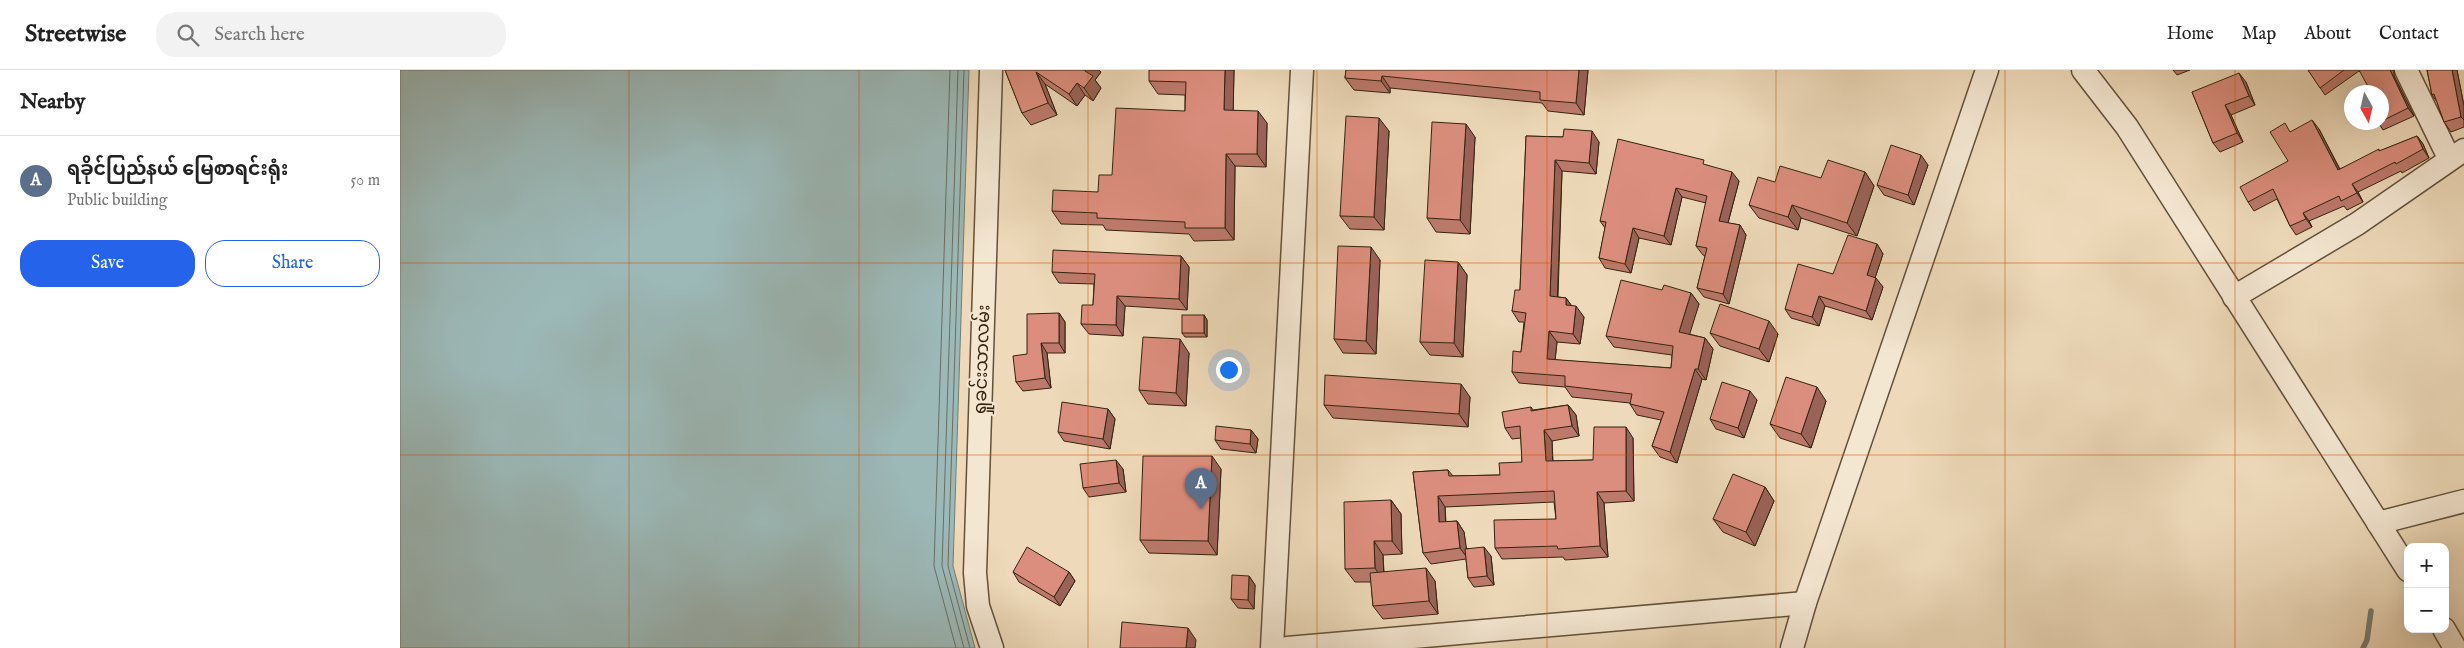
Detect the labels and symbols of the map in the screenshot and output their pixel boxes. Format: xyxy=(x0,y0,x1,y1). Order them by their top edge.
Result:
north arrow xyxy=(2344,85,2389,130)
street label: ရှုခင်းသာလမ်း xyxy=(967,304,998,416)
your location xyxy=(1216,357,1242,383)
pin: A xyxy=(1185,468,1217,509)

